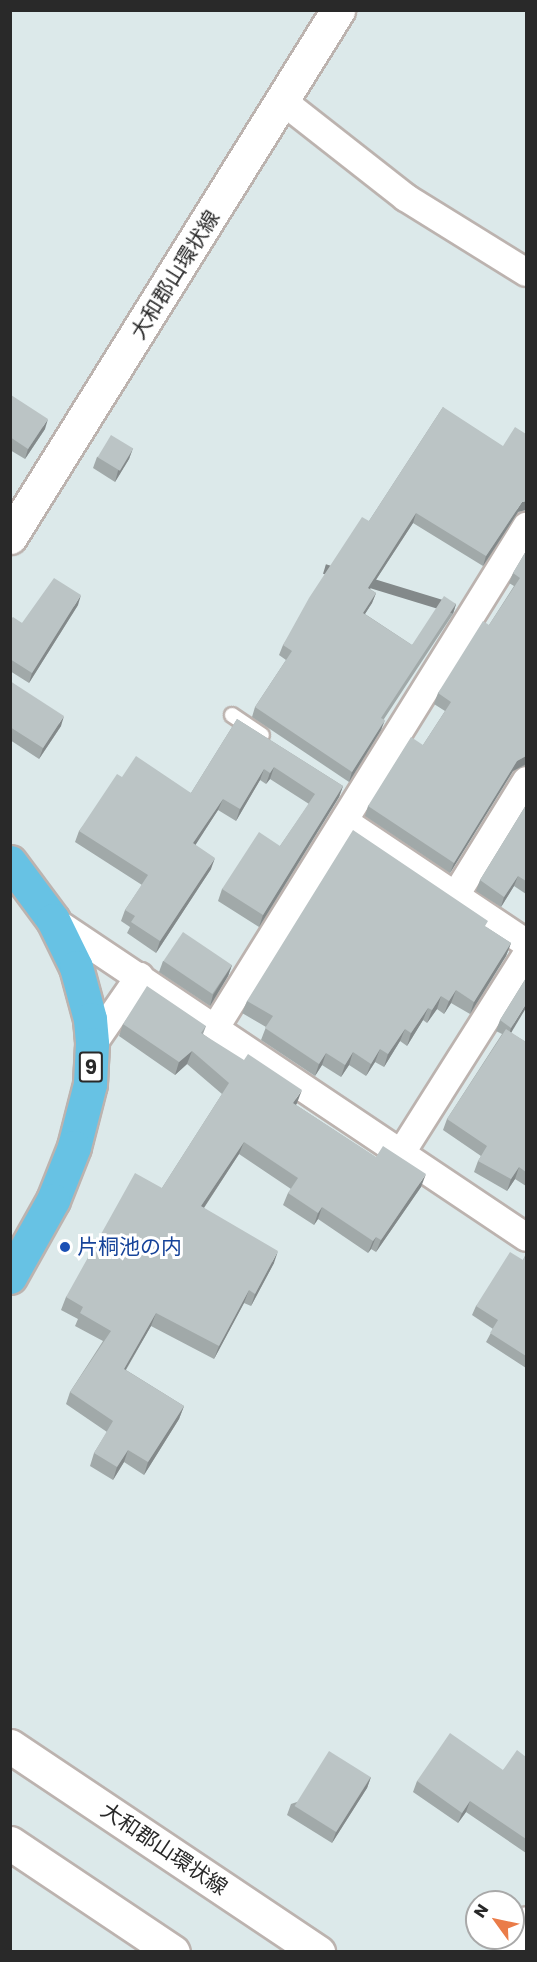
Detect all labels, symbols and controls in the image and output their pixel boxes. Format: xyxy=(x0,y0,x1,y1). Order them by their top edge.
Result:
street label: 大和郡山環状線 xyxy=(125,206,225,344)
road number: 9 xyxy=(78,1050,104,1084)
place label: 片桐池の内 xyxy=(77,1234,182,1260)
marker: 片桐池の内 xyxy=(58,1240,72,1254)
street label: 大和郡山環状線 xyxy=(96,1797,232,1901)
north arrow xyxy=(465,1890,525,1950)
text: N xyxy=(468,1900,494,1922)

